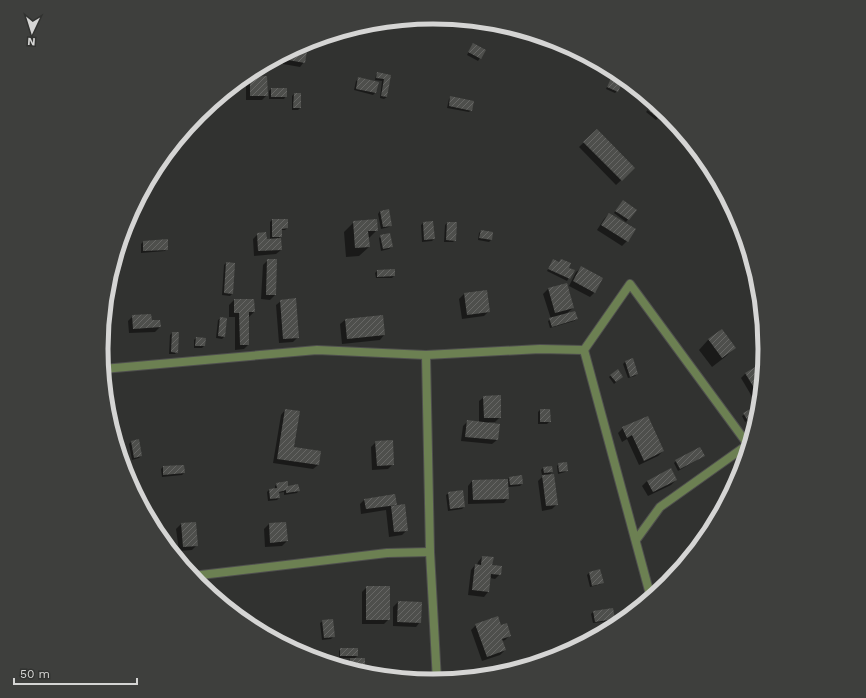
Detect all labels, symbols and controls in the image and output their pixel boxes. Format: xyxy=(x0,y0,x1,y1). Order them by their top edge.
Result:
north arrow xyxy=(12,12,52,52)
text: N xyxy=(27,35,36,48)
scale bar xyxy=(14,660,137,686)
text: 50 m xyxy=(20,667,50,681)

